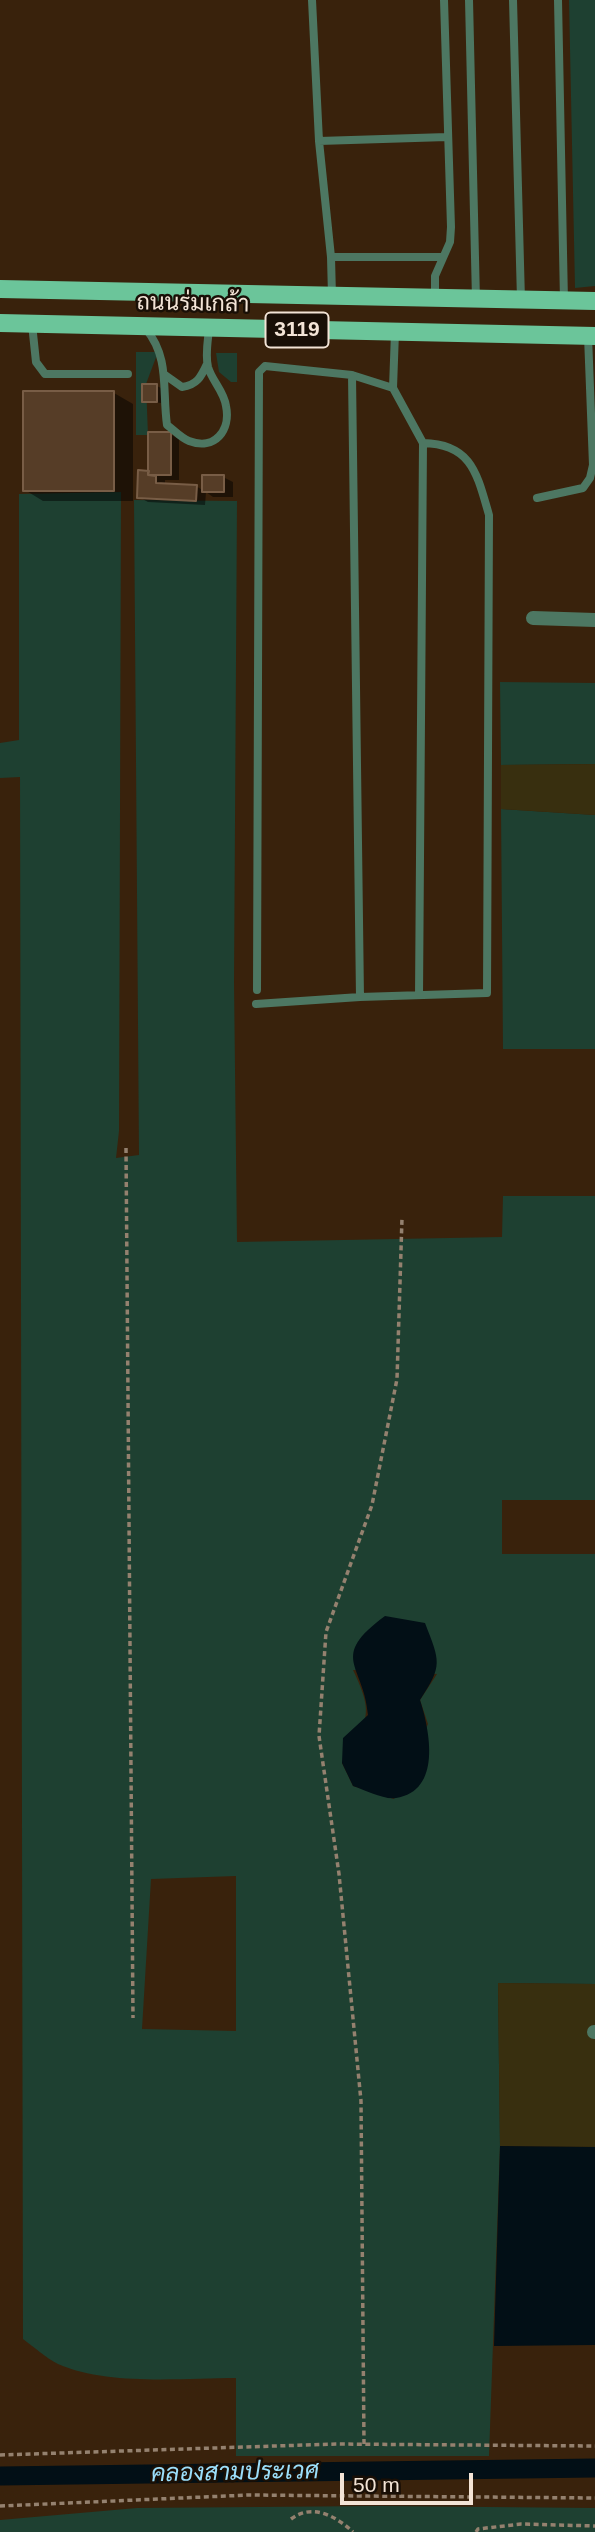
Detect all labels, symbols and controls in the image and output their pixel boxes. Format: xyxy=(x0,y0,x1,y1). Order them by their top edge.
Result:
street label: ถนนร่มเกล้า xyxy=(136,289,250,319)
road number: 3119 xyxy=(266,312,328,348)
water label: คลองสามประเวศ xyxy=(151,2457,319,2489)
scale bar xyxy=(343,2458,476,2502)
text: 50 m xyxy=(353,2473,400,2496)

